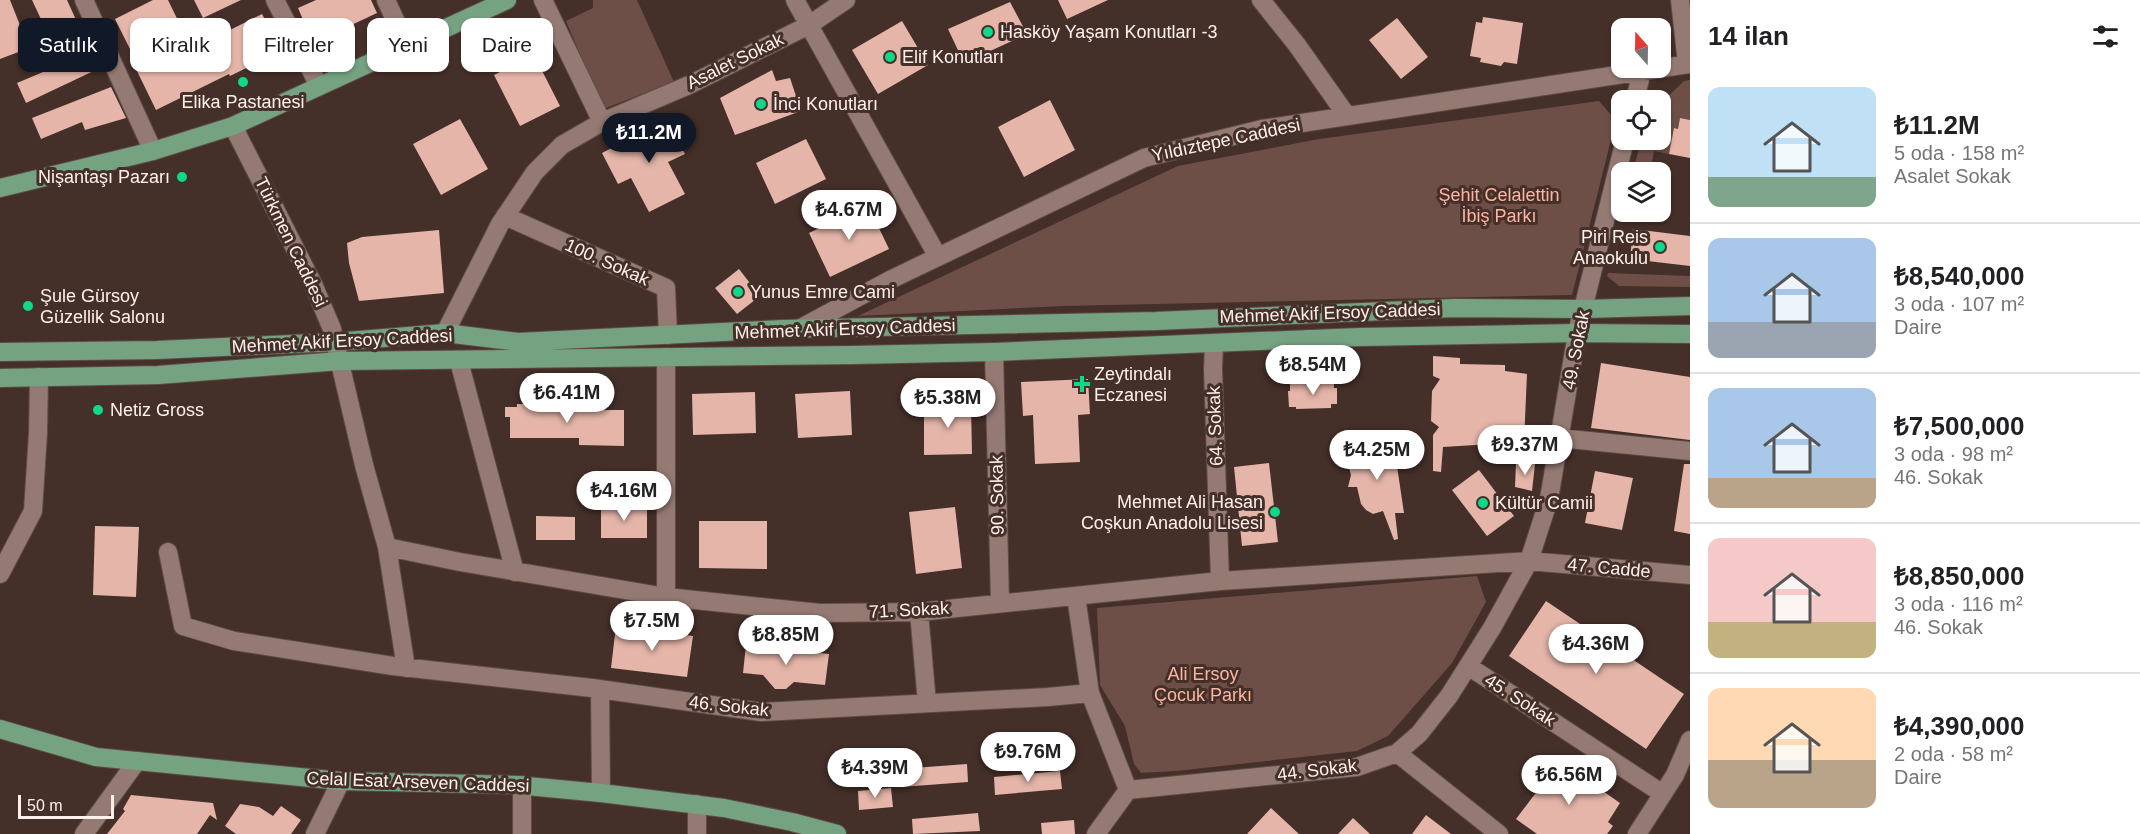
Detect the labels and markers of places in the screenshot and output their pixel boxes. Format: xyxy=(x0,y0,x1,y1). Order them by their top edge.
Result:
place label: Hasköy Yaşam Konutları -3 xyxy=(1000,22,1217,42)
marker: Hasköy Yaşam Konutları -3 xyxy=(981,25,995,39)
place label: Elif Konutları xyxy=(902,47,1004,67)
marker: Elif Konutları xyxy=(883,50,897,64)
marker: Elika Pastanesi xyxy=(236,75,250,89)
place label: Elika Pastanesi xyxy=(181,92,305,112)
place label: İnci Konutları xyxy=(773,94,878,114)
marker: İnci Konutları xyxy=(754,97,768,111)
pin: ₺11.2M xyxy=(600,113,698,164)
place label: Nişantaşı Pazarı xyxy=(38,167,170,187)
marker: Nişantaşı Pazarı xyxy=(175,170,189,184)
pin: ₺4.67M xyxy=(800,190,898,241)
place label: Piri Reis Anaokulu xyxy=(1573,227,1648,268)
marker: Piri Reis Anaokulu xyxy=(1653,240,1667,254)
place label: Yunus Emre Cami xyxy=(750,282,895,302)
marker: Yunus Emre Cami xyxy=(731,285,745,299)
place label: Şule Gürsoy Güzellik Salonu xyxy=(40,286,165,327)
marker: Şule Gürsoy Güzellik Salonu xyxy=(21,299,35,313)
pin: ₺8.54M xyxy=(1264,345,1362,396)
place label: Zeytindalı Eczanesi xyxy=(1094,364,1172,405)
pin: ₺6.41M xyxy=(518,373,616,424)
marker: Zeytindalı Eczanesi xyxy=(1075,377,1089,391)
pin: ₺5.38M xyxy=(899,378,997,429)
place label: Netiz Gross xyxy=(110,400,204,420)
marker: Netiz Gross xyxy=(91,403,105,417)
pin: ₺9.37M xyxy=(1476,425,1574,476)
pin: ₺4.25M xyxy=(1328,430,1426,481)
pin: ₺4.16M xyxy=(575,471,673,522)
place label: Mehmet Ali Hasan Coşkun Anadolu Lisesi xyxy=(1081,492,1263,533)
place label: Kültür Camii xyxy=(1495,493,1593,513)
marker: Kültür Camii xyxy=(1476,496,1490,510)
marker: Mehmet Ali Hasan Coşkun Anadolu Lisesi xyxy=(1268,505,1282,519)
pin: ₺7.5M xyxy=(610,601,694,652)
pin: ₺8.85M xyxy=(737,615,835,666)
pin: ₺4.36M xyxy=(1547,624,1645,675)
pin: ₺9.76M xyxy=(979,732,1077,783)
pin: ₺4.39M xyxy=(826,748,924,799)
pin: ₺6.56M xyxy=(1520,755,1618,806)

